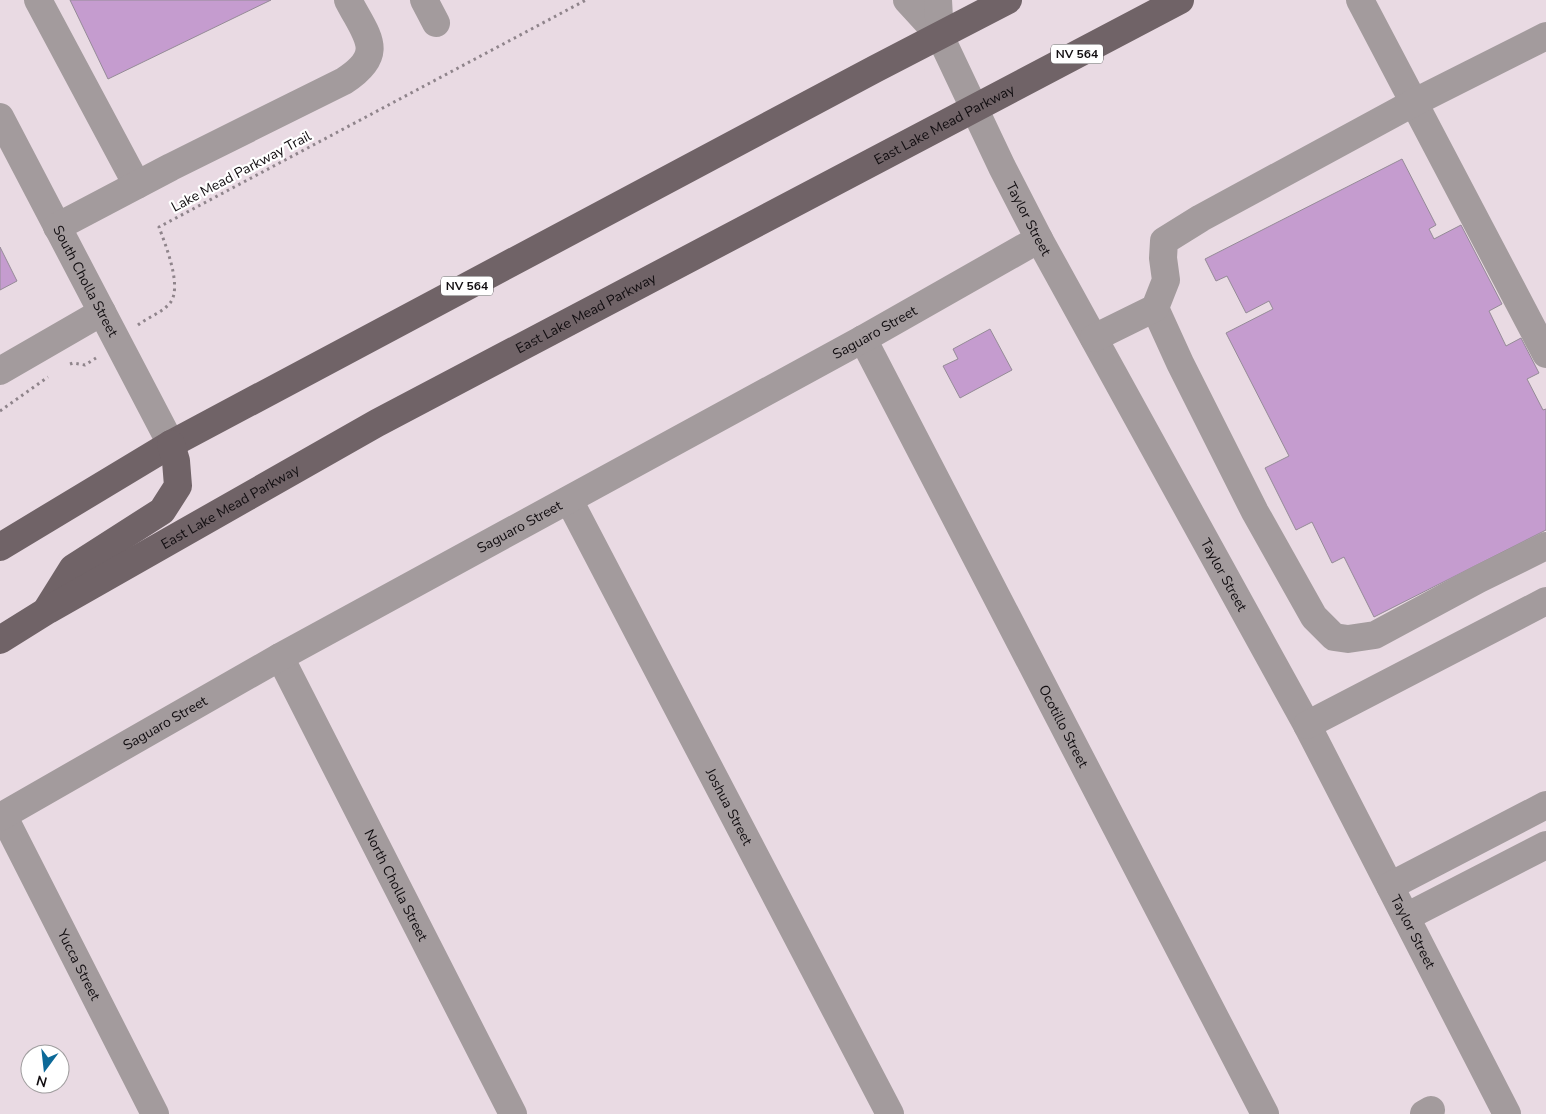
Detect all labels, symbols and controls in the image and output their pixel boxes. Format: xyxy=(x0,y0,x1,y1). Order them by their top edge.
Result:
road number: NV 564 xyxy=(1051,44,1103,64)
street label: East Lake Mead Parkway xyxy=(871,80,1019,170)
street label: Lake Mead Parkway Trail xyxy=(168,126,315,216)
street label: Taylor Street xyxy=(1001,179,1055,259)
street label: South Cholla Street xyxy=(48,222,122,340)
street label: East Lake Mead Parkway xyxy=(512,268,660,358)
road number: NV 564 xyxy=(441,276,493,296)
street label: Saguaro Street xyxy=(829,301,921,364)
street label: East Lake Mead Parkway xyxy=(158,460,304,554)
street label: Saguaro Street xyxy=(474,496,565,558)
street label: Taylor Street xyxy=(1196,535,1251,615)
street label: Ocotillo Street xyxy=(1034,682,1093,771)
street label: Saguaro Street xyxy=(120,692,211,755)
street label: Joshua Street xyxy=(700,764,757,849)
street label: North Cholla Street xyxy=(359,826,432,944)
street label: Taylor Street xyxy=(1386,892,1440,972)
street label: Yucca Street xyxy=(52,925,105,1004)
north arrow xyxy=(20,1044,70,1094)
text: N xyxy=(34,1071,49,1092)

